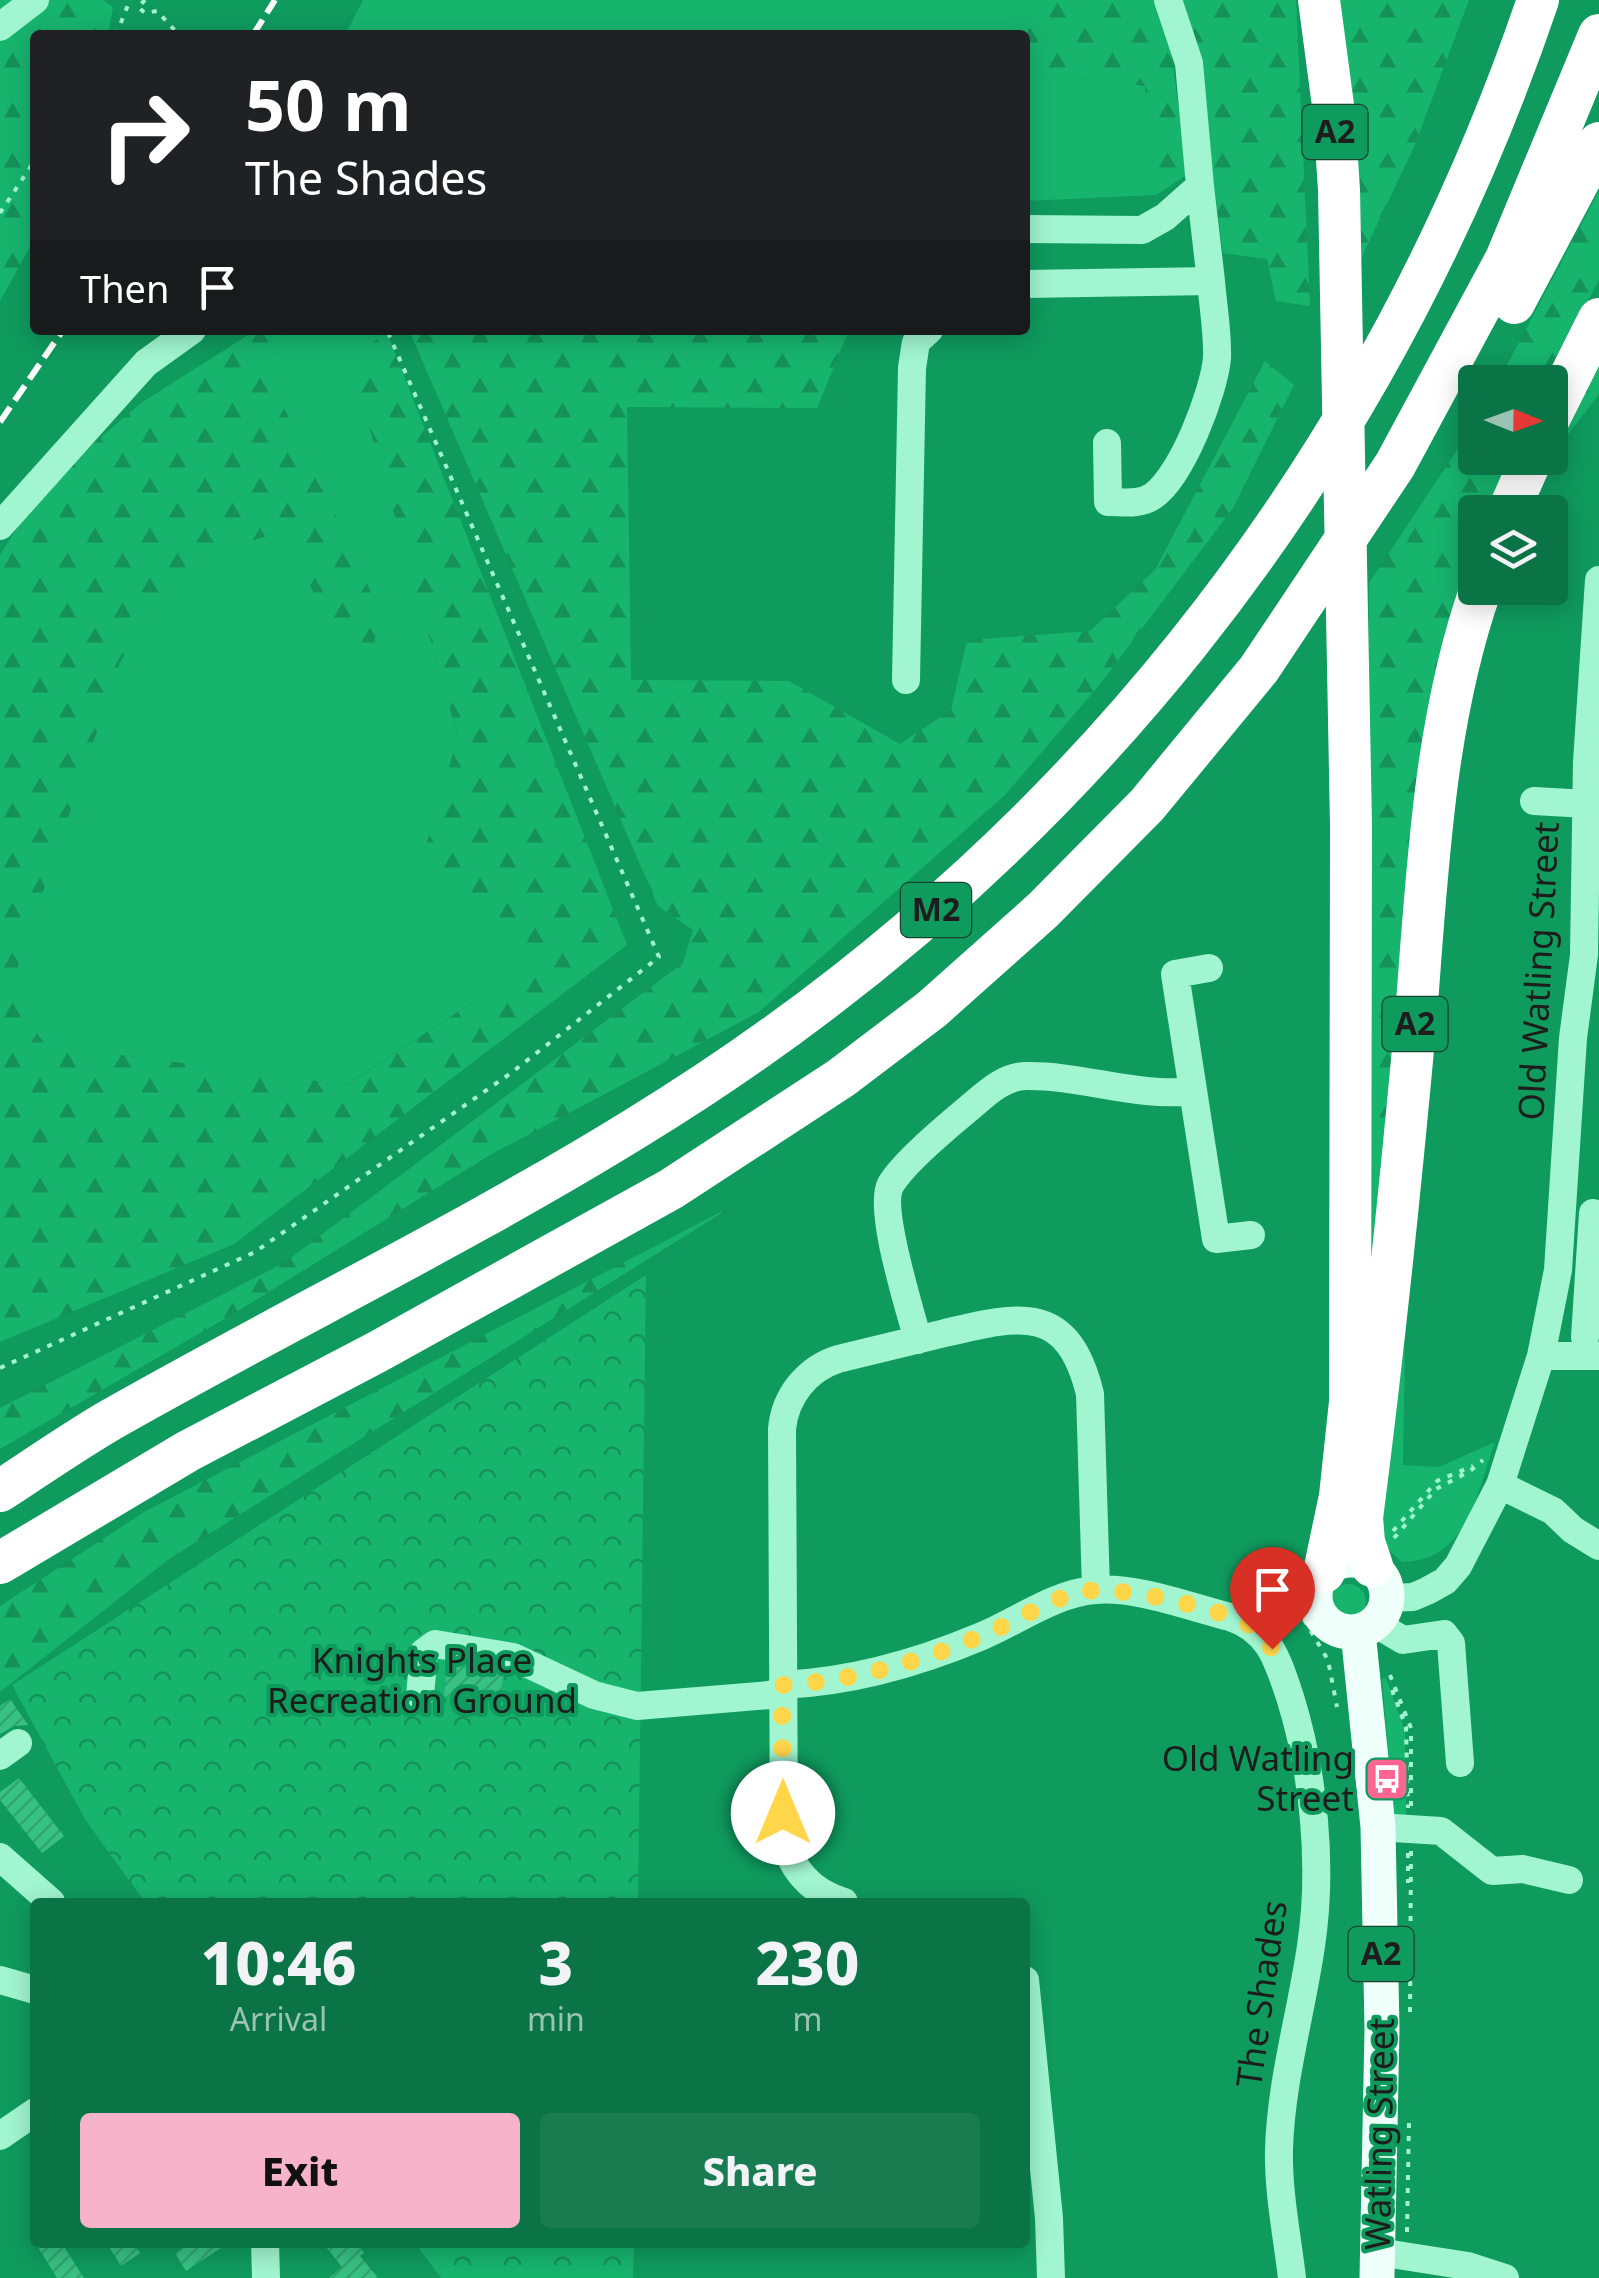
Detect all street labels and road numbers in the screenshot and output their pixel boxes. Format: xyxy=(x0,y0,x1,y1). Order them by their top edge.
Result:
road number: A2 xyxy=(1302,105,1368,159)
street label: Old Watling Street xyxy=(1506,820,1569,1122)
road number: M2 xyxy=(901,883,971,937)
road number: A2 xyxy=(1382,997,1448,1051)
street label: The Shades xyxy=(1224,1897,1297,2090)
road number: A2 xyxy=(1348,1927,1414,1981)
street label: Watling Street xyxy=(1353,2018,1404,2250)

